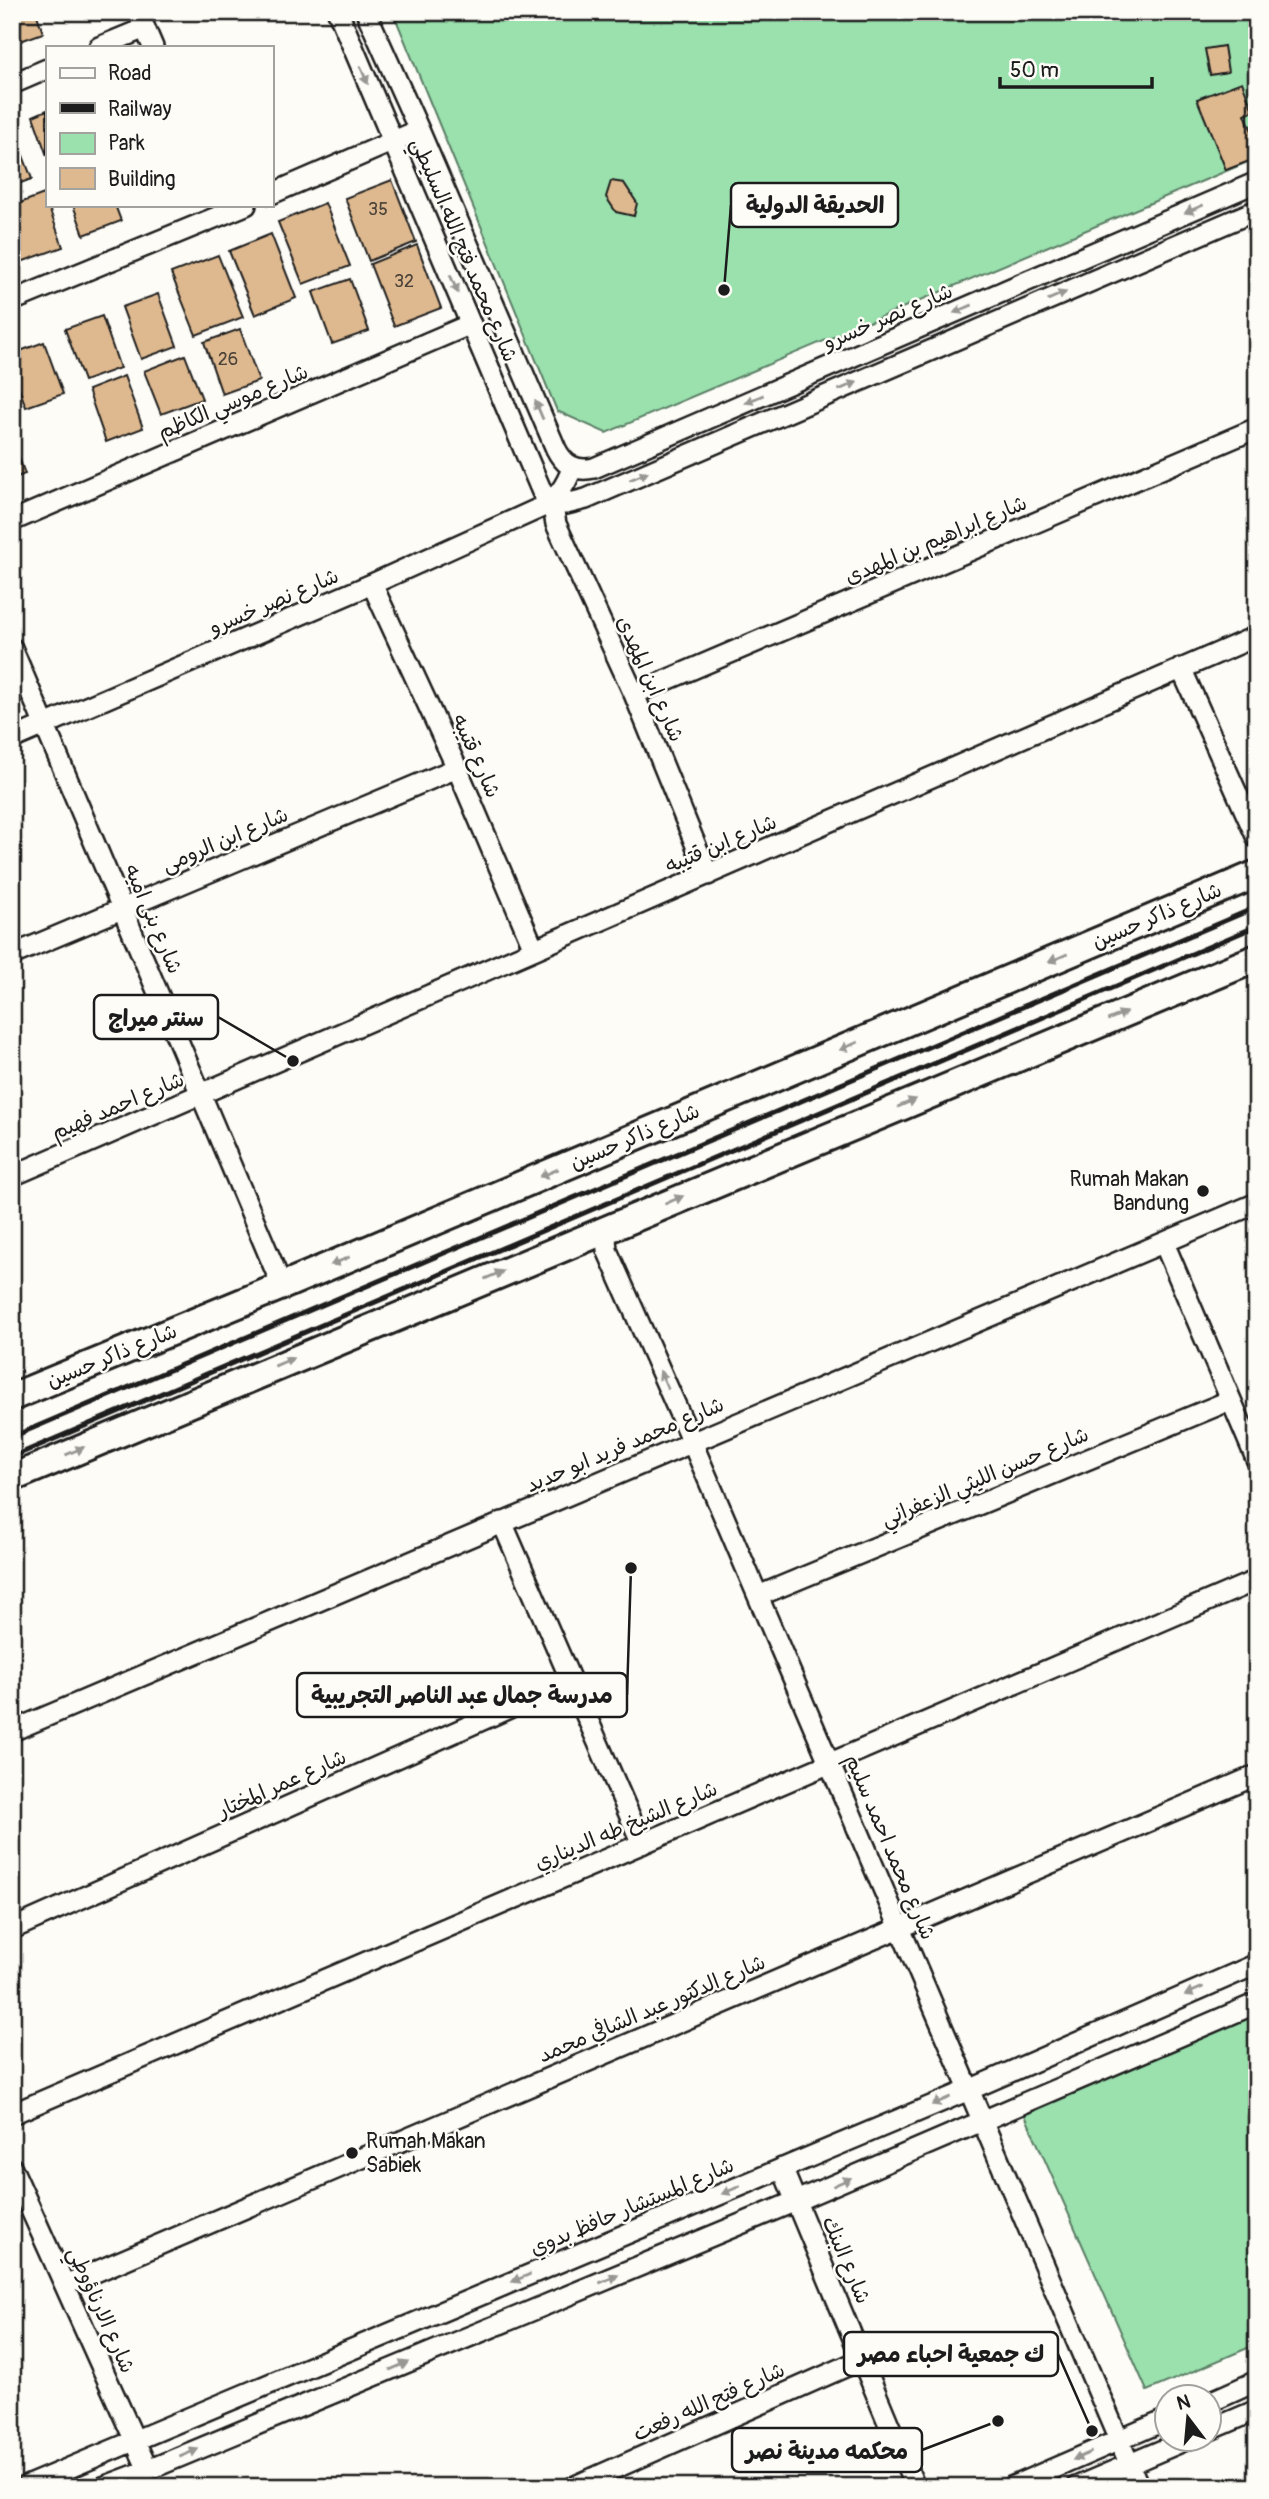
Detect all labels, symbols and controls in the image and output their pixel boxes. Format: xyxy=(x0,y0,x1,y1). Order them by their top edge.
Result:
legend xyxy=(46,46,273,206)
scale bar xyxy=(1000,46,1152,90)
text: 50 m xyxy=(1010,57,1059,84)
text: Road xyxy=(108,60,152,87)
one-way arrow xyxy=(359,65,370,86)
text: Railway xyxy=(108,96,172,123)
text: Park xyxy=(108,130,145,157)
street label: شارع محمد فتح الله السليطي xyxy=(400,134,524,368)
text: Building xyxy=(108,166,175,193)
callout: الحديقة الدولية xyxy=(731,183,898,227)
text: الحديقة الدولية xyxy=(746,191,884,220)
house number: 35 xyxy=(368,198,388,221)
one-way arrow xyxy=(1184,203,1204,215)
house number: 32 xyxy=(394,270,414,293)
one-way arrow xyxy=(448,274,459,295)
street label: شارع نصر خسرو xyxy=(817,278,957,358)
one-way arrow xyxy=(1047,290,1067,302)
one-way arrow xyxy=(952,304,973,315)
house number: 26 xyxy=(218,348,238,371)
street label: شارع موسي الكاظم xyxy=(154,358,314,450)
one-way arrow xyxy=(838,380,858,392)
one-way arrow xyxy=(744,393,764,405)
one-way arrow xyxy=(533,399,544,420)
one-way arrow xyxy=(629,470,650,481)
street label: شارع ابراهيم بن المهدى xyxy=(841,489,1032,592)
street label: شارع نصر خسرو xyxy=(203,563,343,643)
street label: شارع ابن المهدى xyxy=(609,612,690,747)
street label: شارع قتيبه xyxy=(445,710,506,802)
street label: شارع ابن الرومى xyxy=(158,801,293,880)
street label: شارع ابن قتيبه xyxy=(661,808,781,881)
street label: شارع بنى اميه xyxy=(117,860,188,978)
street label: شارع ذاكر حسين xyxy=(1088,877,1226,956)
one-way arrow xyxy=(1048,952,1069,963)
callout: سنتر ميراج xyxy=(94,995,218,1039)
text: سنتر ميراج xyxy=(108,1004,204,1033)
one-way arrow xyxy=(1106,1010,1127,1021)
one-way arrow xyxy=(839,1040,859,1052)
street label: شارع احمد فهيم xyxy=(47,1066,189,1148)
street label: شارع ذاكر حسين xyxy=(566,1098,704,1177)
one-way arrow xyxy=(896,1098,917,1109)
place label: Rumah Makan Bandung xyxy=(1069,1166,1189,1217)
one-way arrow xyxy=(539,1167,559,1179)
marker: Rumah Makan Bandung xyxy=(1195,1183,1211,1199)
one-way arrow xyxy=(664,1194,684,1206)
one-way arrow xyxy=(329,1256,350,1267)
one-way arrow xyxy=(484,1269,505,1280)
street label: شارع ذاكر حسين xyxy=(43,1318,182,1395)
one-way arrow xyxy=(274,1357,295,1368)
one-way arrow xyxy=(658,1369,669,1390)
street label: شارع محمد فريد ابو حديد xyxy=(522,1391,728,1500)
street label: شارع حسن الليثي الزعفراني xyxy=(877,1421,1095,1538)
one-way arrow xyxy=(65,1445,85,1457)
callout: مدرسة جمال عبد الناصر التجريبية xyxy=(297,1673,627,1717)
text: مدرسة جمال عبد الناصر التجريبية xyxy=(311,1681,613,1710)
street label: شارع عمر المختار xyxy=(212,1744,351,1826)
street label: شارع محمد احمد سليم xyxy=(837,1750,941,1945)
street label: شارع الشيخ طه الديناري xyxy=(530,1775,722,1878)
street label: شارع الدكتور عبد الشافي محمد xyxy=(534,1948,770,2070)
one-way arrow xyxy=(1184,1985,1204,1997)
one-way arrow xyxy=(930,2096,951,2107)
place label: Rumah Makan Sabiek xyxy=(366,2128,486,2179)
marker: Rumah Makan Sabiek xyxy=(344,2145,360,2161)
street label: شارع المستشار حافظ بدوي xyxy=(526,2152,739,2263)
one-way arrow xyxy=(832,2176,852,2188)
one-way arrow xyxy=(720,2184,741,2195)
street label: شارع البنك xyxy=(815,2212,876,2308)
street label: شارع الارناؤوطي xyxy=(56,2242,141,2380)
one-way arrow xyxy=(511,2273,532,2284)
one-way arrow xyxy=(599,2273,620,2284)
callout: ك جمعية احباء مصر xyxy=(844,2332,1058,2376)
text: ك جمعية احباء مصر xyxy=(856,2340,1044,2369)
street label: شارع فتح الله رفعت xyxy=(629,2356,790,2449)
one-way arrow xyxy=(389,2360,410,2371)
north arrow xyxy=(1154,2384,1224,2454)
text: N xyxy=(1174,2389,1193,2416)
callout: محكمه مدينة نصر xyxy=(732,2428,922,2472)
text: محكمه مدينة نصر xyxy=(744,2437,908,2466)
one-way arrow xyxy=(179,2447,199,2459)
one-way arrow xyxy=(1072,2450,1092,2462)

